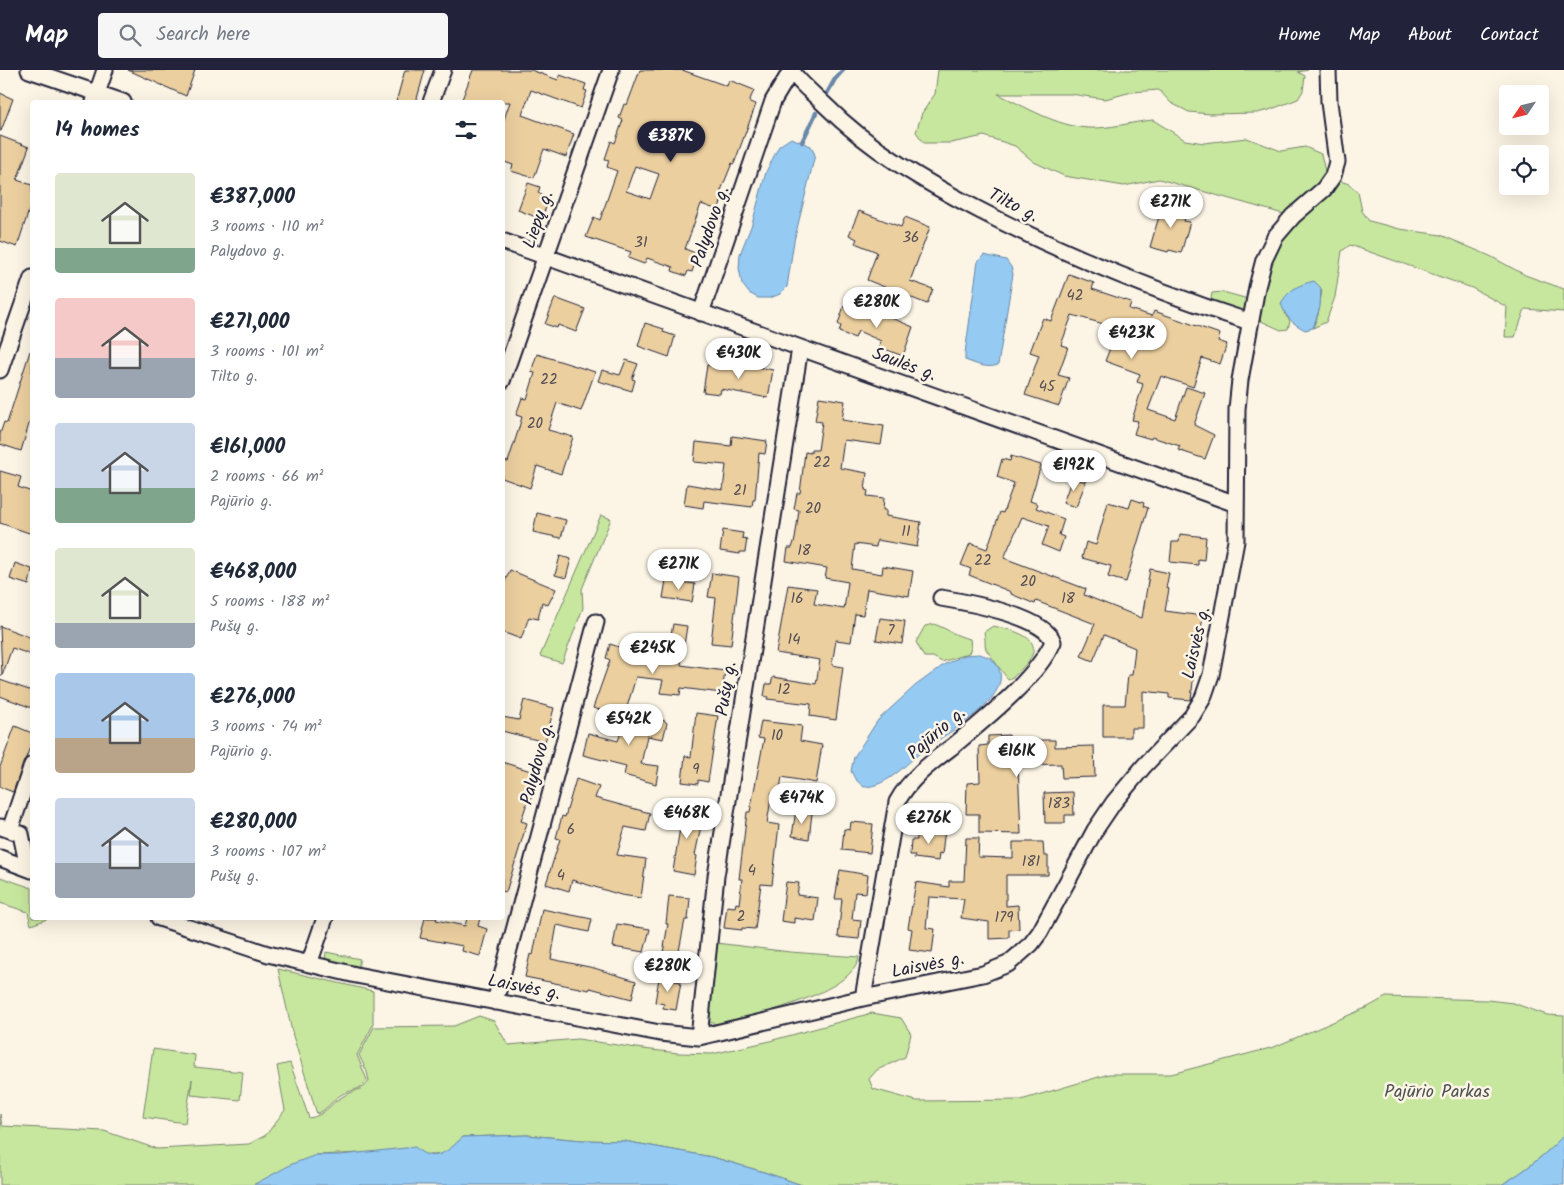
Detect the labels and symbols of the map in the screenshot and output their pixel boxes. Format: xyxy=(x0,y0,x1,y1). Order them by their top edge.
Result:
north arrow xyxy=(1499,85,1549,135)
pin: €387K xyxy=(636,121,706,163)
street label: Tilto g. xyxy=(983,181,1043,231)
street label: Palydovo g. xyxy=(684,183,738,271)
pin: €271K xyxy=(1136,186,1206,229)
street label: Liepų g. xyxy=(516,187,562,253)
house number: 36 xyxy=(903,226,919,250)
house number: 31 xyxy=(634,231,648,255)
house number: 42 xyxy=(1067,284,1083,308)
pin: €280K xyxy=(842,286,912,329)
pin: €423K xyxy=(1097,318,1167,360)
pin: €430K xyxy=(704,338,774,380)
street label: Saulės g. xyxy=(868,340,940,390)
house number: 22 xyxy=(540,368,558,392)
house number: 45 xyxy=(1039,375,1056,399)
house number: 20 xyxy=(527,412,544,436)
pin: €192K xyxy=(1039,450,1109,492)
house number: 22 xyxy=(813,451,831,475)
house number: 21 xyxy=(733,479,747,503)
house number: 20 xyxy=(805,497,822,521)
house number: 11 xyxy=(901,520,911,544)
house number: 18 xyxy=(797,539,812,563)
pin: €271K xyxy=(644,548,714,591)
house number: 22 xyxy=(974,549,992,573)
house number: 20 xyxy=(1020,570,1037,594)
house number: 16 xyxy=(790,587,804,611)
house number: 18 xyxy=(1061,587,1076,611)
street label: Laisvės g. xyxy=(1175,604,1219,682)
house number: 7 xyxy=(888,619,896,643)
house number: 14 xyxy=(788,628,800,652)
pin: €245K xyxy=(618,632,688,675)
street label: Pušų g. xyxy=(708,660,746,718)
house number: 12 xyxy=(777,678,791,702)
street label: Pajūrio g. xyxy=(901,700,973,768)
pin: €542K xyxy=(594,704,664,746)
street label: Palydovo g. xyxy=(513,720,563,808)
house number: 10 xyxy=(771,724,784,748)
pin: €161K xyxy=(982,736,1052,778)
house number: 9 xyxy=(692,758,700,782)
pin: €474K xyxy=(767,782,837,825)
house number: 183 xyxy=(1048,792,1071,816)
pin: €468K xyxy=(652,798,722,840)
pin: €276K xyxy=(894,802,964,845)
house number: 6 xyxy=(567,818,575,842)
house number: 181 xyxy=(1022,850,1041,874)
house number: 4 xyxy=(748,859,756,883)
house number: 4 xyxy=(557,864,565,888)
house number: 2 xyxy=(737,905,745,929)
house number: 179 xyxy=(995,906,1014,930)
street label: Laisvės g. xyxy=(889,945,967,987)
pin: €280K xyxy=(633,950,703,993)
street label: Laisvės g. xyxy=(485,967,563,1009)
park label: Pajūrio Parkas xyxy=(1384,1078,1490,1107)

